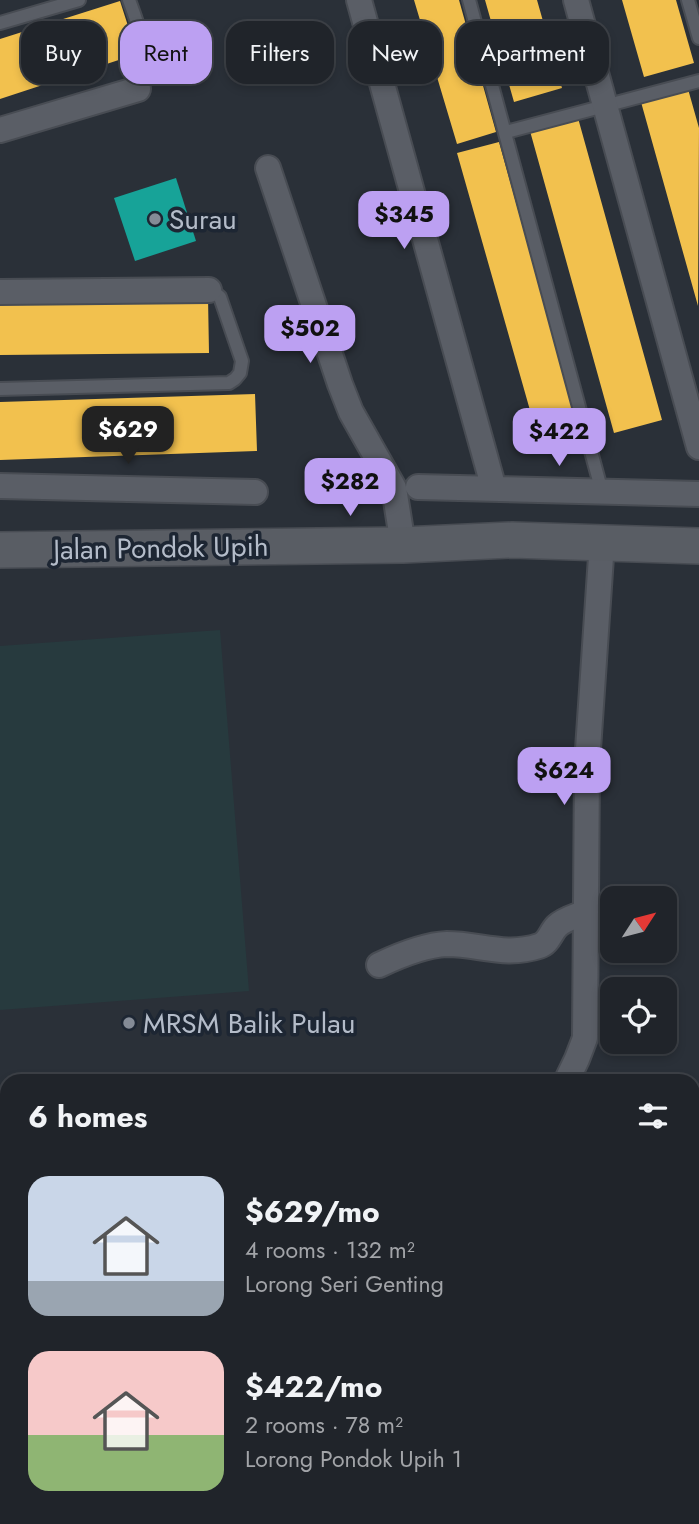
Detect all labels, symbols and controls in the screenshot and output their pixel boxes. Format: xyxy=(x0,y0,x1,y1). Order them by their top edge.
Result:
chip: Buy xyxy=(21,21,106,84)
chip: Rent xyxy=(120,21,212,84)
chip: Filters xyxy=(226,21,334,84)
chip: New xyxy=(348,21,442,84)
chip: Apartment xyxy=(456,21,609,84)
pin: $345 xyxy=(363,191,445,251)
text: $345 xyxy=(374,197,434,231)
place label: Surau xyxy=(169,199,237,240)
marker: Surau xyxy=(147,211,163,227)
pin: $502 xyxy=(269,306,351,365)
text: $502 xyxy=(280,311,340,345)
pin: $629 xyxy=(87,406,169,466)
pin: $422 xyxy=(518,408,600,468)
text: $629 xyxy=(98,412,158,446)
text: $422 xyxy=(529,414,589,448)
pin: $282 xyxy=(309,458,391,518)
text: $282 xyxy=(321,464,379,498)
street label: Jalan Pondok Upih xyxy=(49,526,269,570)
pin: $624 xyxy=(523,748,605,807)
text: $624 xyxy=(534,753,594,787)
north arrow xyxy=(600,886,677,962)
map controls xyxy=(600,886,677,1054)
button: locate xyxy=(600,977,677,1054)
place label: MRSM Balik Pulau xyxy=(143,1003,355,1044)
marker: MRSM Balik Pulau xyxy=(121,1015,137,1031)
text: 6 homes xyxy=(28,1095,147,1138)
icon: filters xyxy=(634,1097,672,1135)
text: $629/mo xyxy=(245,1190,380,1233)
icon: home xyxy=(84,1204,168,1288)
text: 4 rooms · 132 m² xyxy=(245,1233,415,1267)
text: Lorong Seri Genting xyxy=(245,1267,444,1301)
text: $422/mo xyxy=(245,1365,382,1408)
icon: home xyxy=(84,1379,168,1463)
text: 2 rooms · 78 m² xyxy=(245,1408,403,1442)
text: Lorong Pondok Upih 1 xyxy=(245,1442,462,1476)

